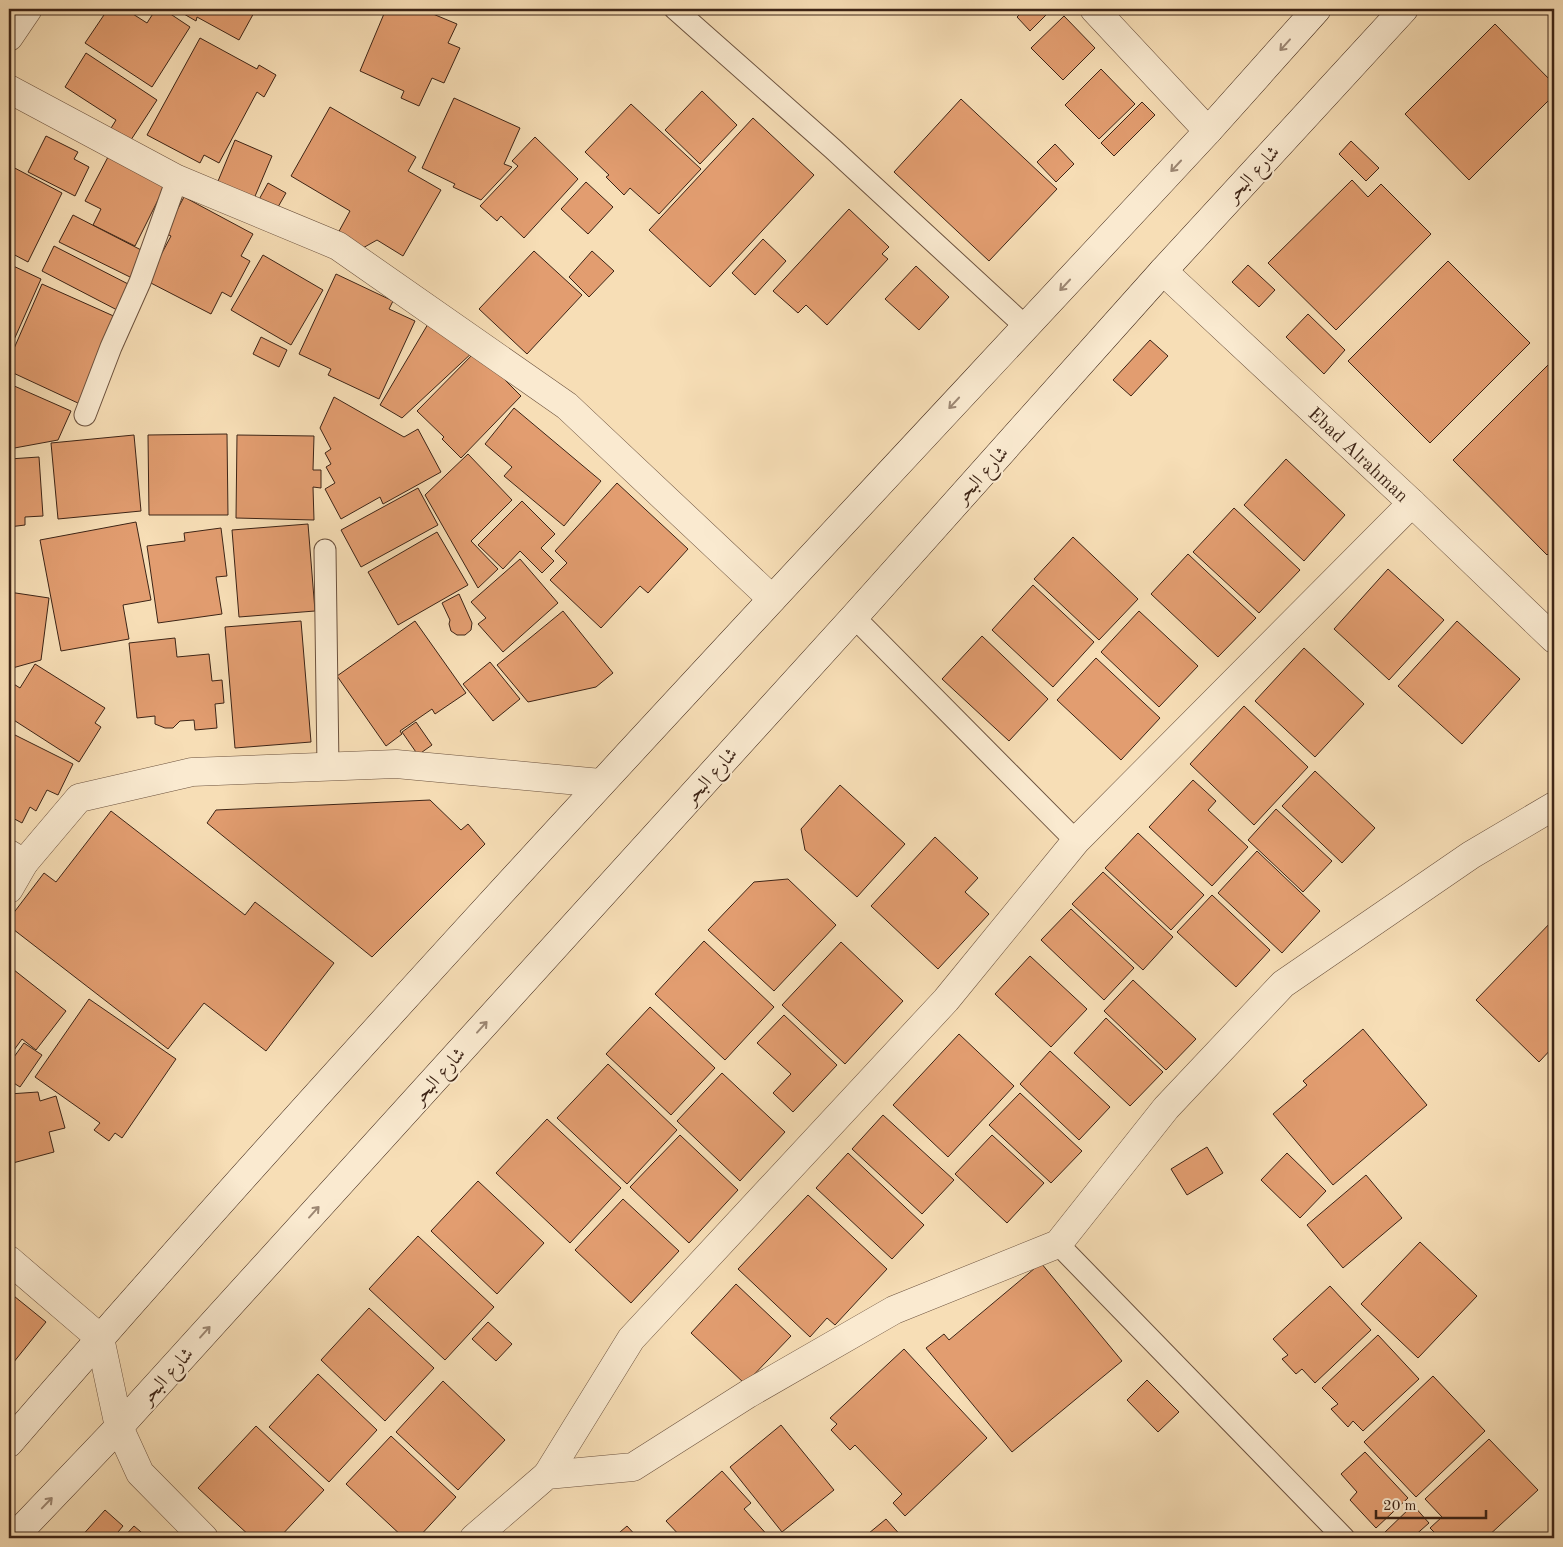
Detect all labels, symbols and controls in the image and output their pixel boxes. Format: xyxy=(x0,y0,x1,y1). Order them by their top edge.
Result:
one-way arrow xyxy=(1279,39,1290,52)
street label: شارع البحر xyxy=(1222,143,1287,210)
one-way arrow xyxy=(1170,159,1182,172)
one-way arrow xyxy=(1059,278,1071,291)
one-way arrow xyxy=(948,397,960,410)
street label: Ebad Alrahman xyxy=(1304,405,1411,507)
street label: شارع البحر xyxy=(952,444,1016,512)
street label: شارع البحر xyxy=(681,745,745,813)
one-way arrow xyxy=(476,1021,488,1034)
street label: شارع البحر xyxy=(409,1045,473,1113)
one-way arrow xyxy=(308,1206,320,1219)
one-way arrow xyxy=(199,1326,211,1339)
street label: شارع البحر xyxy=(137,1345,201,1413)
scale bar xyxy=(1376,1487,1486,1519)
one-way arrow xyxy=(41,1497,53,1509)
text: 20 m xyxy=(1383,1499,1417,1514)

